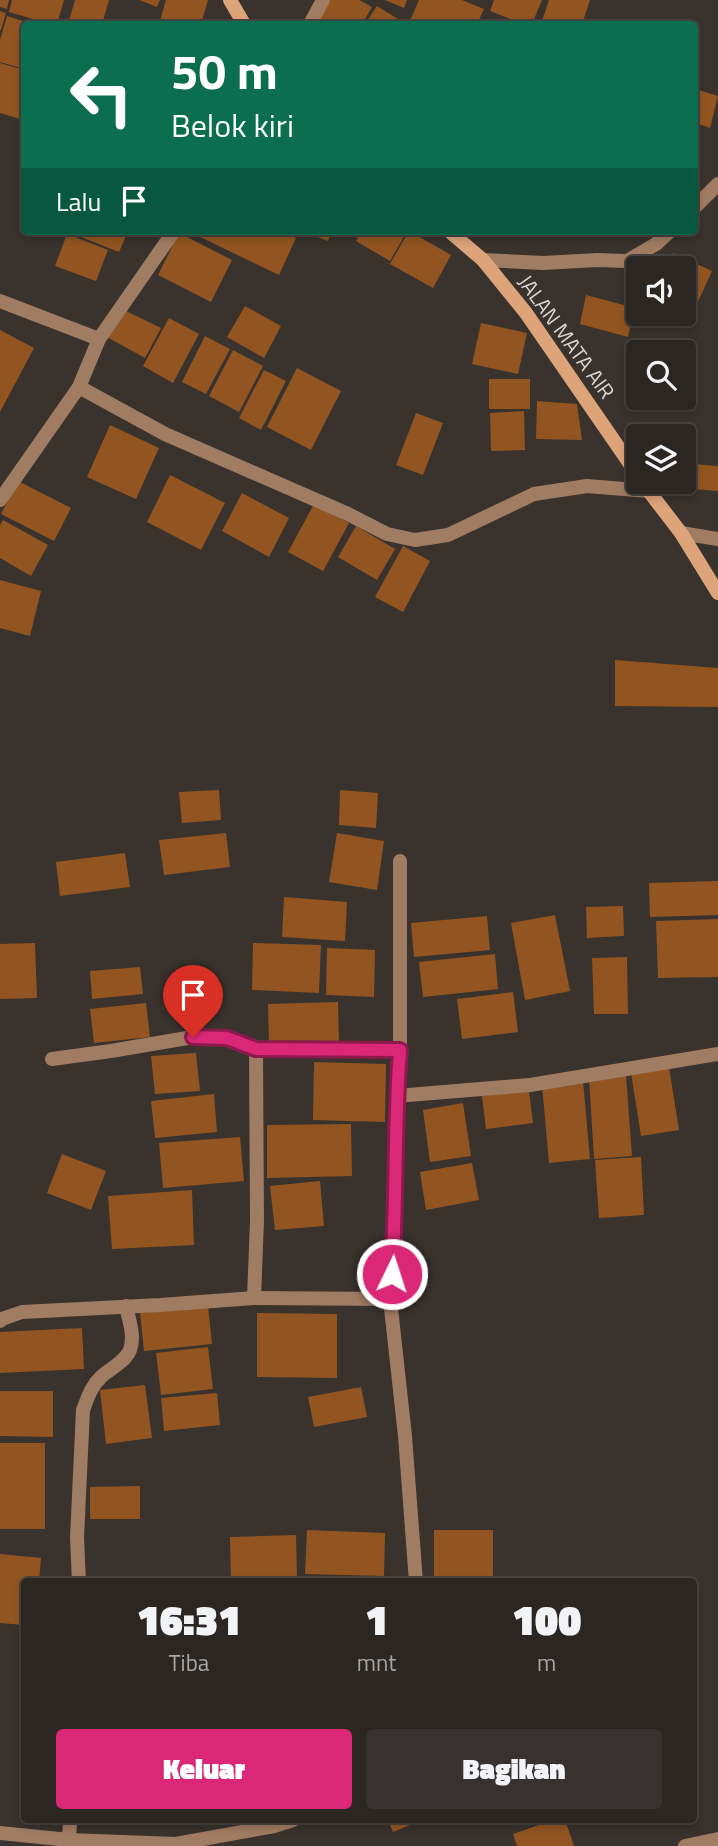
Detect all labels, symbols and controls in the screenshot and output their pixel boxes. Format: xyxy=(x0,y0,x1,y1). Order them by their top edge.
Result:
text: 50 m xyxy=(171,33,278,108)
icon: left xyxy=(56,49,147,140)
text: Belok kiri xyxy=(171,101,294,149)
text: Lalu xyxy=(56,182,101,221)
icon: arrive xyxy=(115,182,153,220)
map controls xyxy=(626,256,696,494)
button: sound xyxy=(626,256,696,326)
street label: JALAN MATA AIR xyxy=(511,268,623,405)
button: search xyxy=(626,340,696,410)
button: layers xyxy=(626,424,696,494)
pin xyxy=(163,965,223,1037)
icon: arrive xyxy=(174,976,212,1014)
position arrow xyxy=(355,1237,429,1311)
text: 16:31 xyxy=(137,1587,241,1651)
text: 1 xyxy=(365,1587,388,1651)
text: 100 xyxy=(512,1587,581,1651)
text: Tiba xyxy=(169,1645,209,1680)
text: mnt xyxy=(357,1645,396,1680)
text: m xyxy=(537,1645,556,1680)
button: Keluar xyxy=(56,1729,352,1809)
button: Bagikan xyxy=(366,1729,662,1809)

